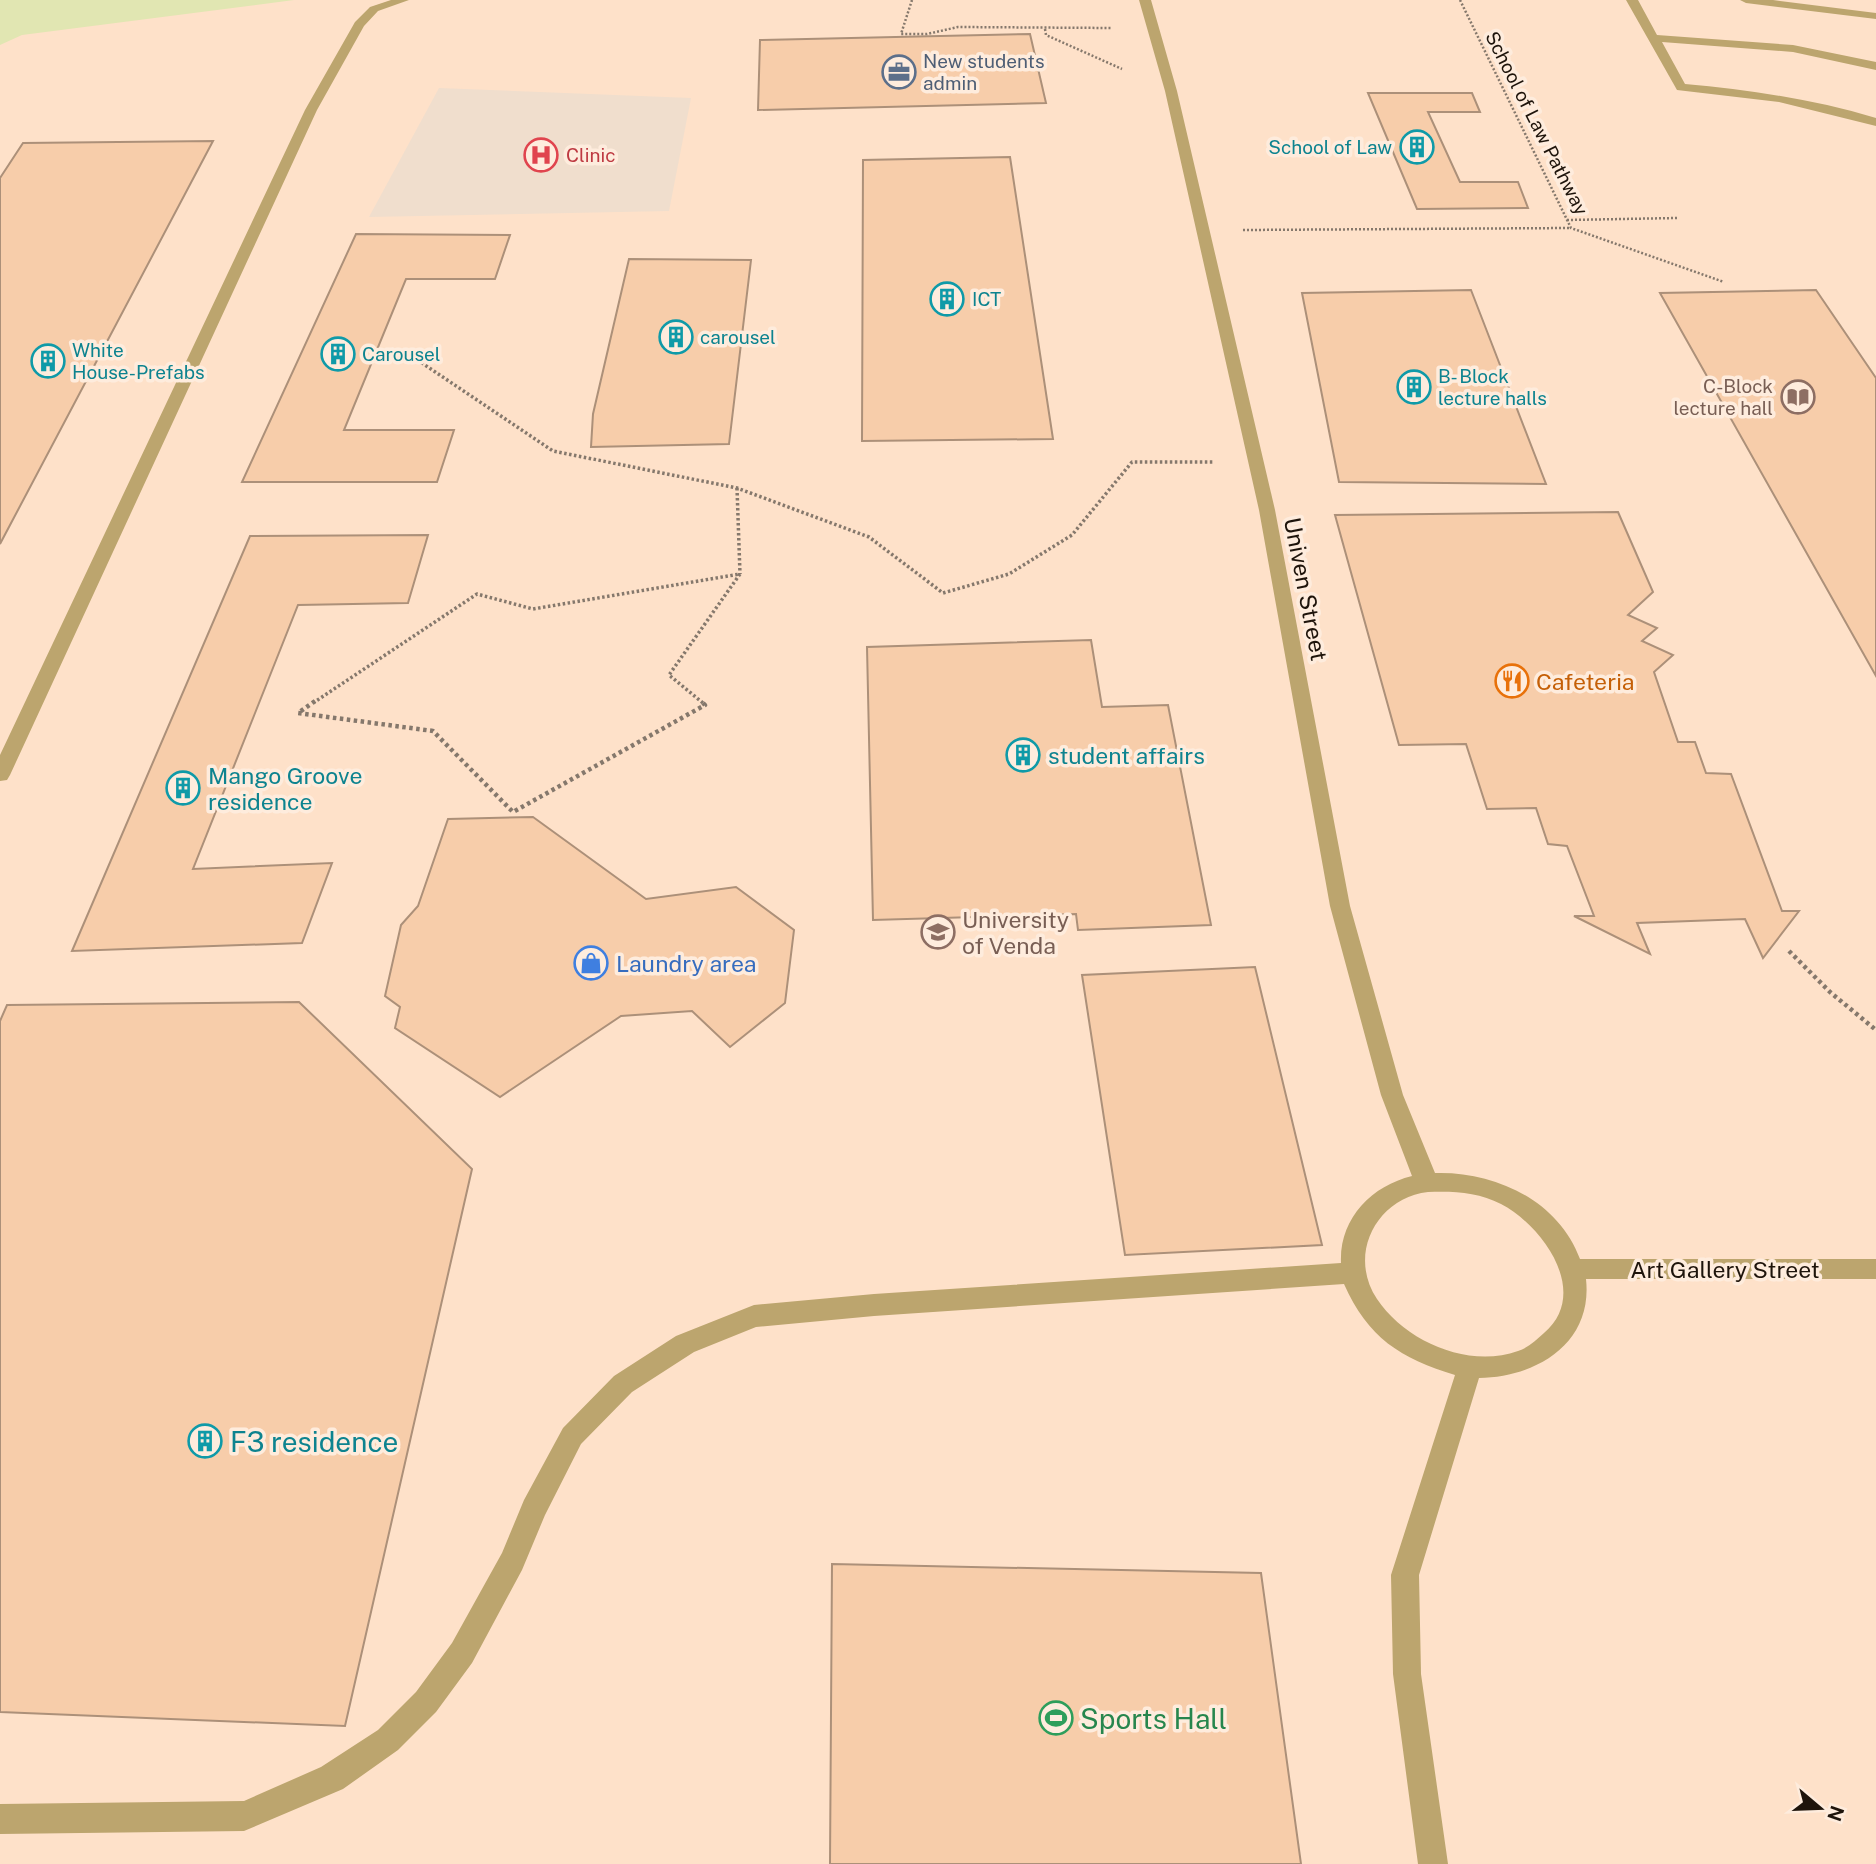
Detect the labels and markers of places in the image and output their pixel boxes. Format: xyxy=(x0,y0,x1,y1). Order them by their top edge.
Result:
place label: New students admin xyxy=(923,50,1045,94)
office icon: New students admin xyxy=(880,53,918,91)
building icon: School of Law xyxy=(1398,128,1436,166)
hospital icon: Clinic xyxy=(522,136,560,174)
place label: School of Law xyxy=(1268,136,1392,158)
place label: Clinic xyxy=(566,144,616,166)
building icon: ICT xyxy=(928,280,966,318)
place label: ICT xyxy=(972,288,1001,310)
building icon: carousel xyxy=(657,318,695,356)
place label: carousel xyxy=(700,326,776,348)
building icon: Carousel xyxy=(319,335,357,373)
place label: White House-Prefabs xyxy=(72,339,205,383)
building icon: White House-Prefabs xyxy=(29,342,67,380)
place label: Carousel xyxy=(362,343,441,365)
place label: B- Block lecture halls xyxy=(1438,365,1547,409)
building icon: B- Block lecture halls xyxy=(1395,368,1433,406)
place label: C-Block lecture hall xyxy=(1673,375,1773,419)
library icon: C-Block lecture hall xyxy=(1779,378,1817,416)
restaurant icon: Cafeteria xyxy=(1493,662,1531,700)
place label: Cafeteria xyxy=(1536,668,1635,695)
building icon: student affairs xyxy=(1004,736,1042,774)
place label: student affairs xyxy=(1048,742,1205,769)
place label: Mango Groove residence xyxy=(208,762,363,815)
building icon: Mango Groove residence xyxy=(164,769,202,807)
place label: University of Venda xyxy=(962,906,1069,959)
school or university icon: University of Venda xyxy=(919,913,957,951)
shop icon: Laundry area xyxy=(572,944,610,982)
place label: Laundry area xyxy=(616,950,757,977)
building icon: F3 residence xyxy=(186,1422,224,1460)
place label: F3 residence xyxy=(230,1425,398,1458)
sports icon: Sports Hall xyxy=(1037,1699,1075,1737)
place label: Sports Hall xyxy=(1080,1702,1227,1735)

